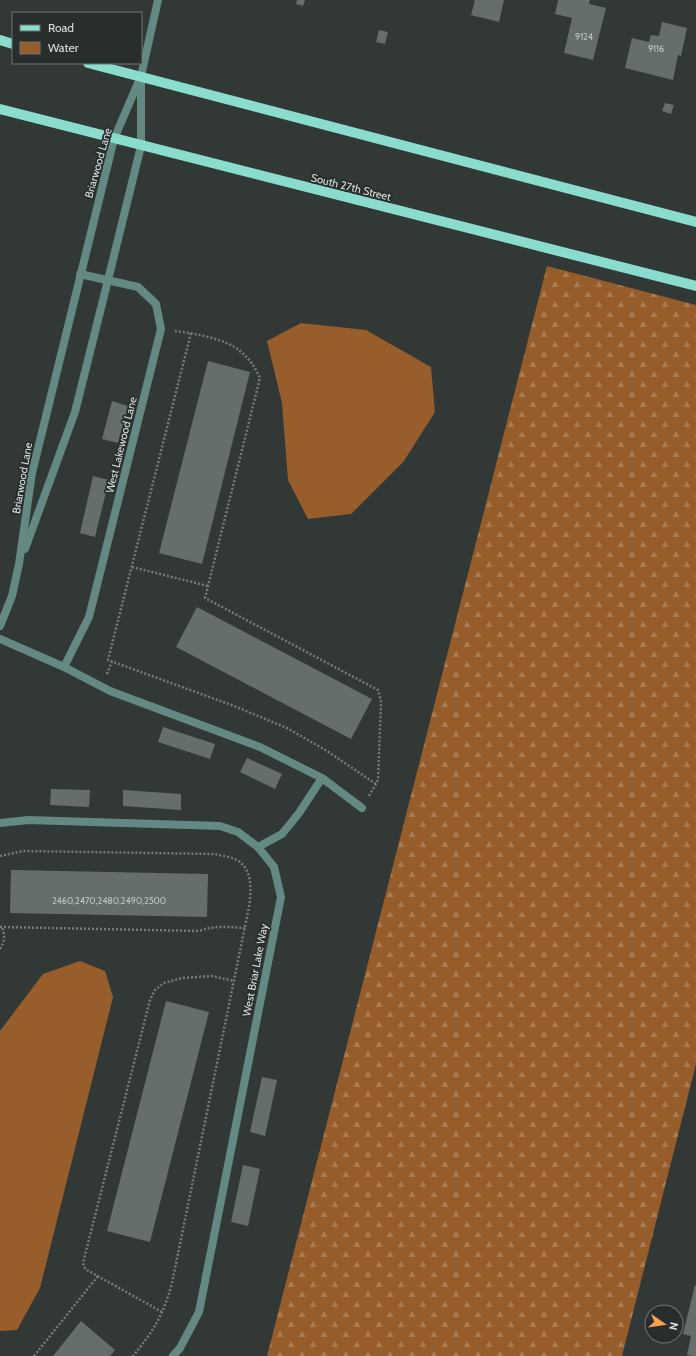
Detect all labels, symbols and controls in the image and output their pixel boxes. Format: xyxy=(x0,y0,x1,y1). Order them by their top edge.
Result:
legend xyxy=(12,12,142,64)
text: Road xyxy=(48,20,74,35)
house number: 9124 xyxy=(575,31,593,42)
text: Water xyxy=(48,40,79,55)
house number: 9116 xyxy=(648,43,664,54)
street label: Briarwood Lane xyxy=(81,126,115,200)
street label: South 27th Street xyxy=(309,170,393,204)
street label: West Lakewood Lane xyxy=(102,395,140,495)
street label: Briarwood Lane xyxy=(9,441,35,515)
house number: 2460,2470,2480,2490,2500 xyxy=(52,895,166,906)
street label: West Briar Lake Way xyxy=(239,922,271,1018)
north arrow xyxy=(644,1304,684,1344)
text: N xyxy=(666,1321,681,1332)

